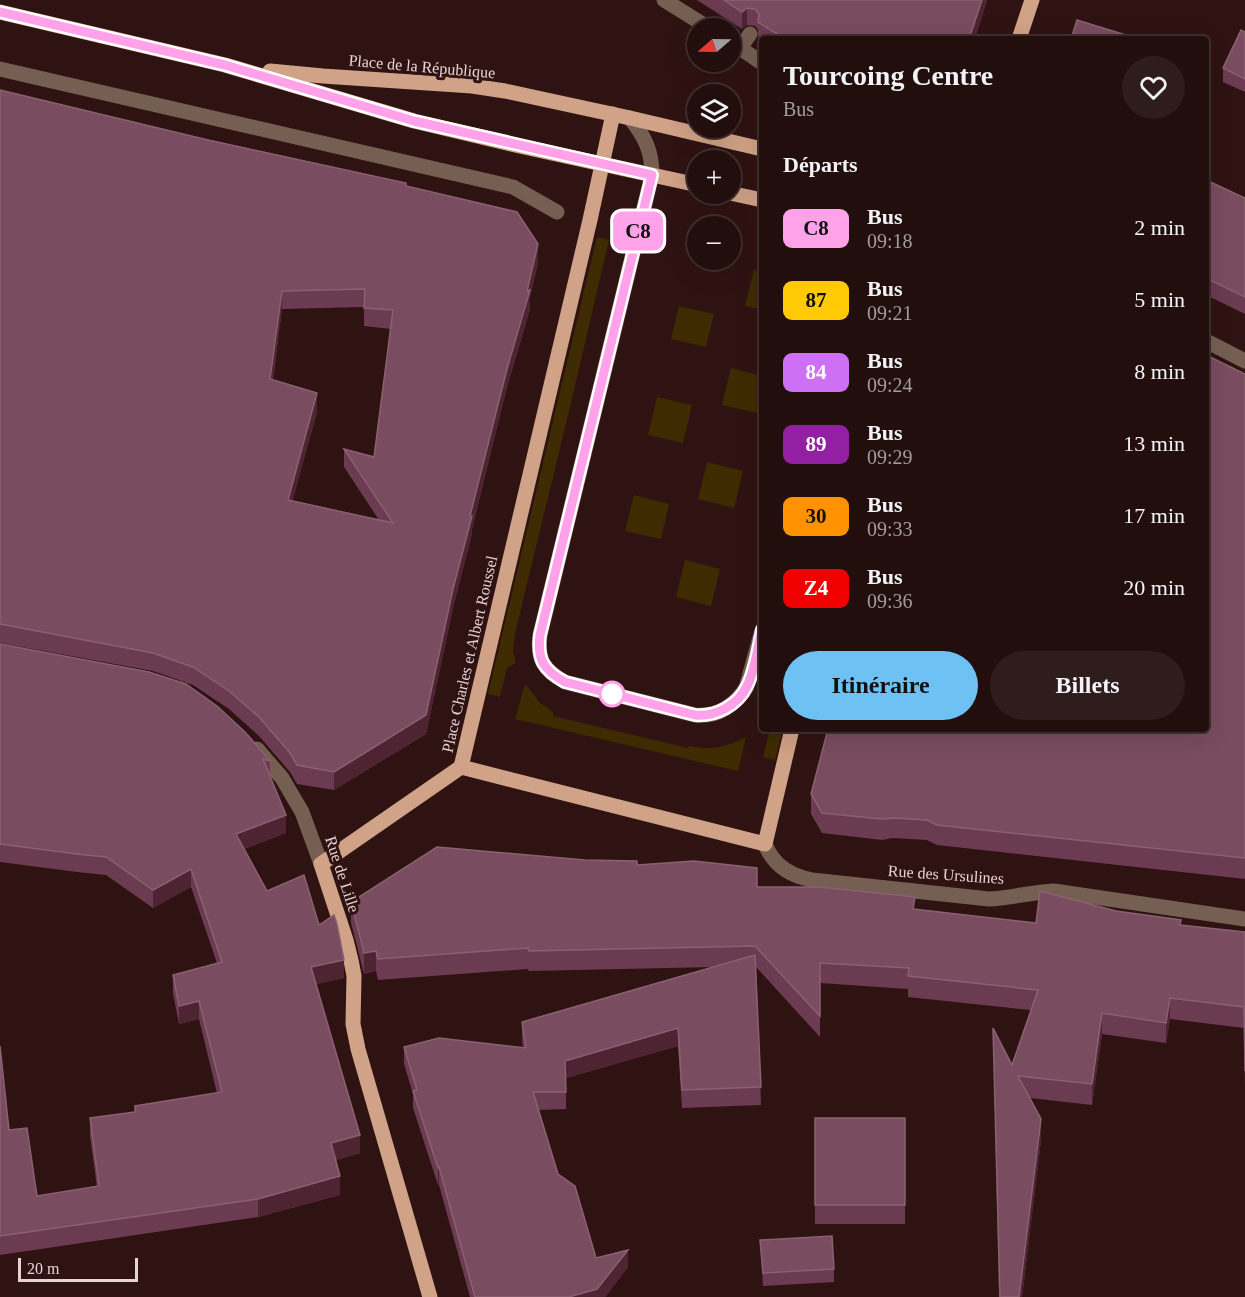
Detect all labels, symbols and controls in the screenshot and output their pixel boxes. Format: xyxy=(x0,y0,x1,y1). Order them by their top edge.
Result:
north arrow xyxy=(687,18,741,72)
map controls xyxy=(687,18,741,270)
street label: Place de la République xyxy=(348,52,496,82)
button: heart xyxy=(1122,56,1185,119)
text: Tourcoing Centre xyxy=(783,60,993,91)
button: layers xyxy=(687,84,741,138)
text: Bus xyxy=(783,98,814,120)
button: + xyxy=(687,150,741,204)
text: Départs xyxy=(783,152,858,177)
text: Bus xyxy=(867,204,902,229)
line badge: C8 xyxy=(611,212,665,250)
text: 2 min xyxy=(1134,215,1185,240)
button: − xyxy=(687,216,741,270)
text: C8 xyxy=(803,216,829,240)
text: C8 xyxy=(625,219,651,243)
text: 09:18 xyxy=(867,230,913,252)
text: Bus xyxy=(867,276,902,301)
text: 5 min xyxy=(1134,287,1185,312)
text: 87 xyxy=(806,288,827,312)
text: 09:21 xyxy=(867,302,913,324)
text: Bus xyxy=(867,348,902,373)
text: 8 min xyxy=(1134,359,1185,384)
text: 84 xyxy=(806,360,827,384)
text: 09:24 xyxy=(867,374,913,396)
text: Bus xyxy=(867,420,902,445)
text: 13 min xyxy=(1123,431,1185,456)
text: 89 xyxy=(806,432,827,456)
text: 09:29 xyxy=(867,446,913,468)
text: Bus xyxy=(867,492,902,517)
text: 17 min xyxy=(1123,503,1185,528)
text: 30 xyxy=(806,504,827,528)
text: 09:33 xyxy=(867,518,913,540)
street label: Place Charles et Albert Roussel xyxy=(439,553,501,754)
text: Bus xyxy=(867,564,902,589)
text: 20 min xyxy=(1123,575,1185,600)
text: Z4 xyxy=(804,576,828,600)
text: 09:36 xyxy=(867,590,913,612)
button: Itinéraire xyxy=(783,651,978,720)
button: Billets xyxy=(990,651,1185,720)
unlabelled marker xyxy=(599,681,625,707)
street label: Rue de Lille xyxy=(322,834,363,914)
street label: Rue des Ursulines xyxy=(887,862,1005,887)
scale bar xyxy=(18,1255,138,1282)
text: 20 m xyxy=(27,1260,59,1277)

